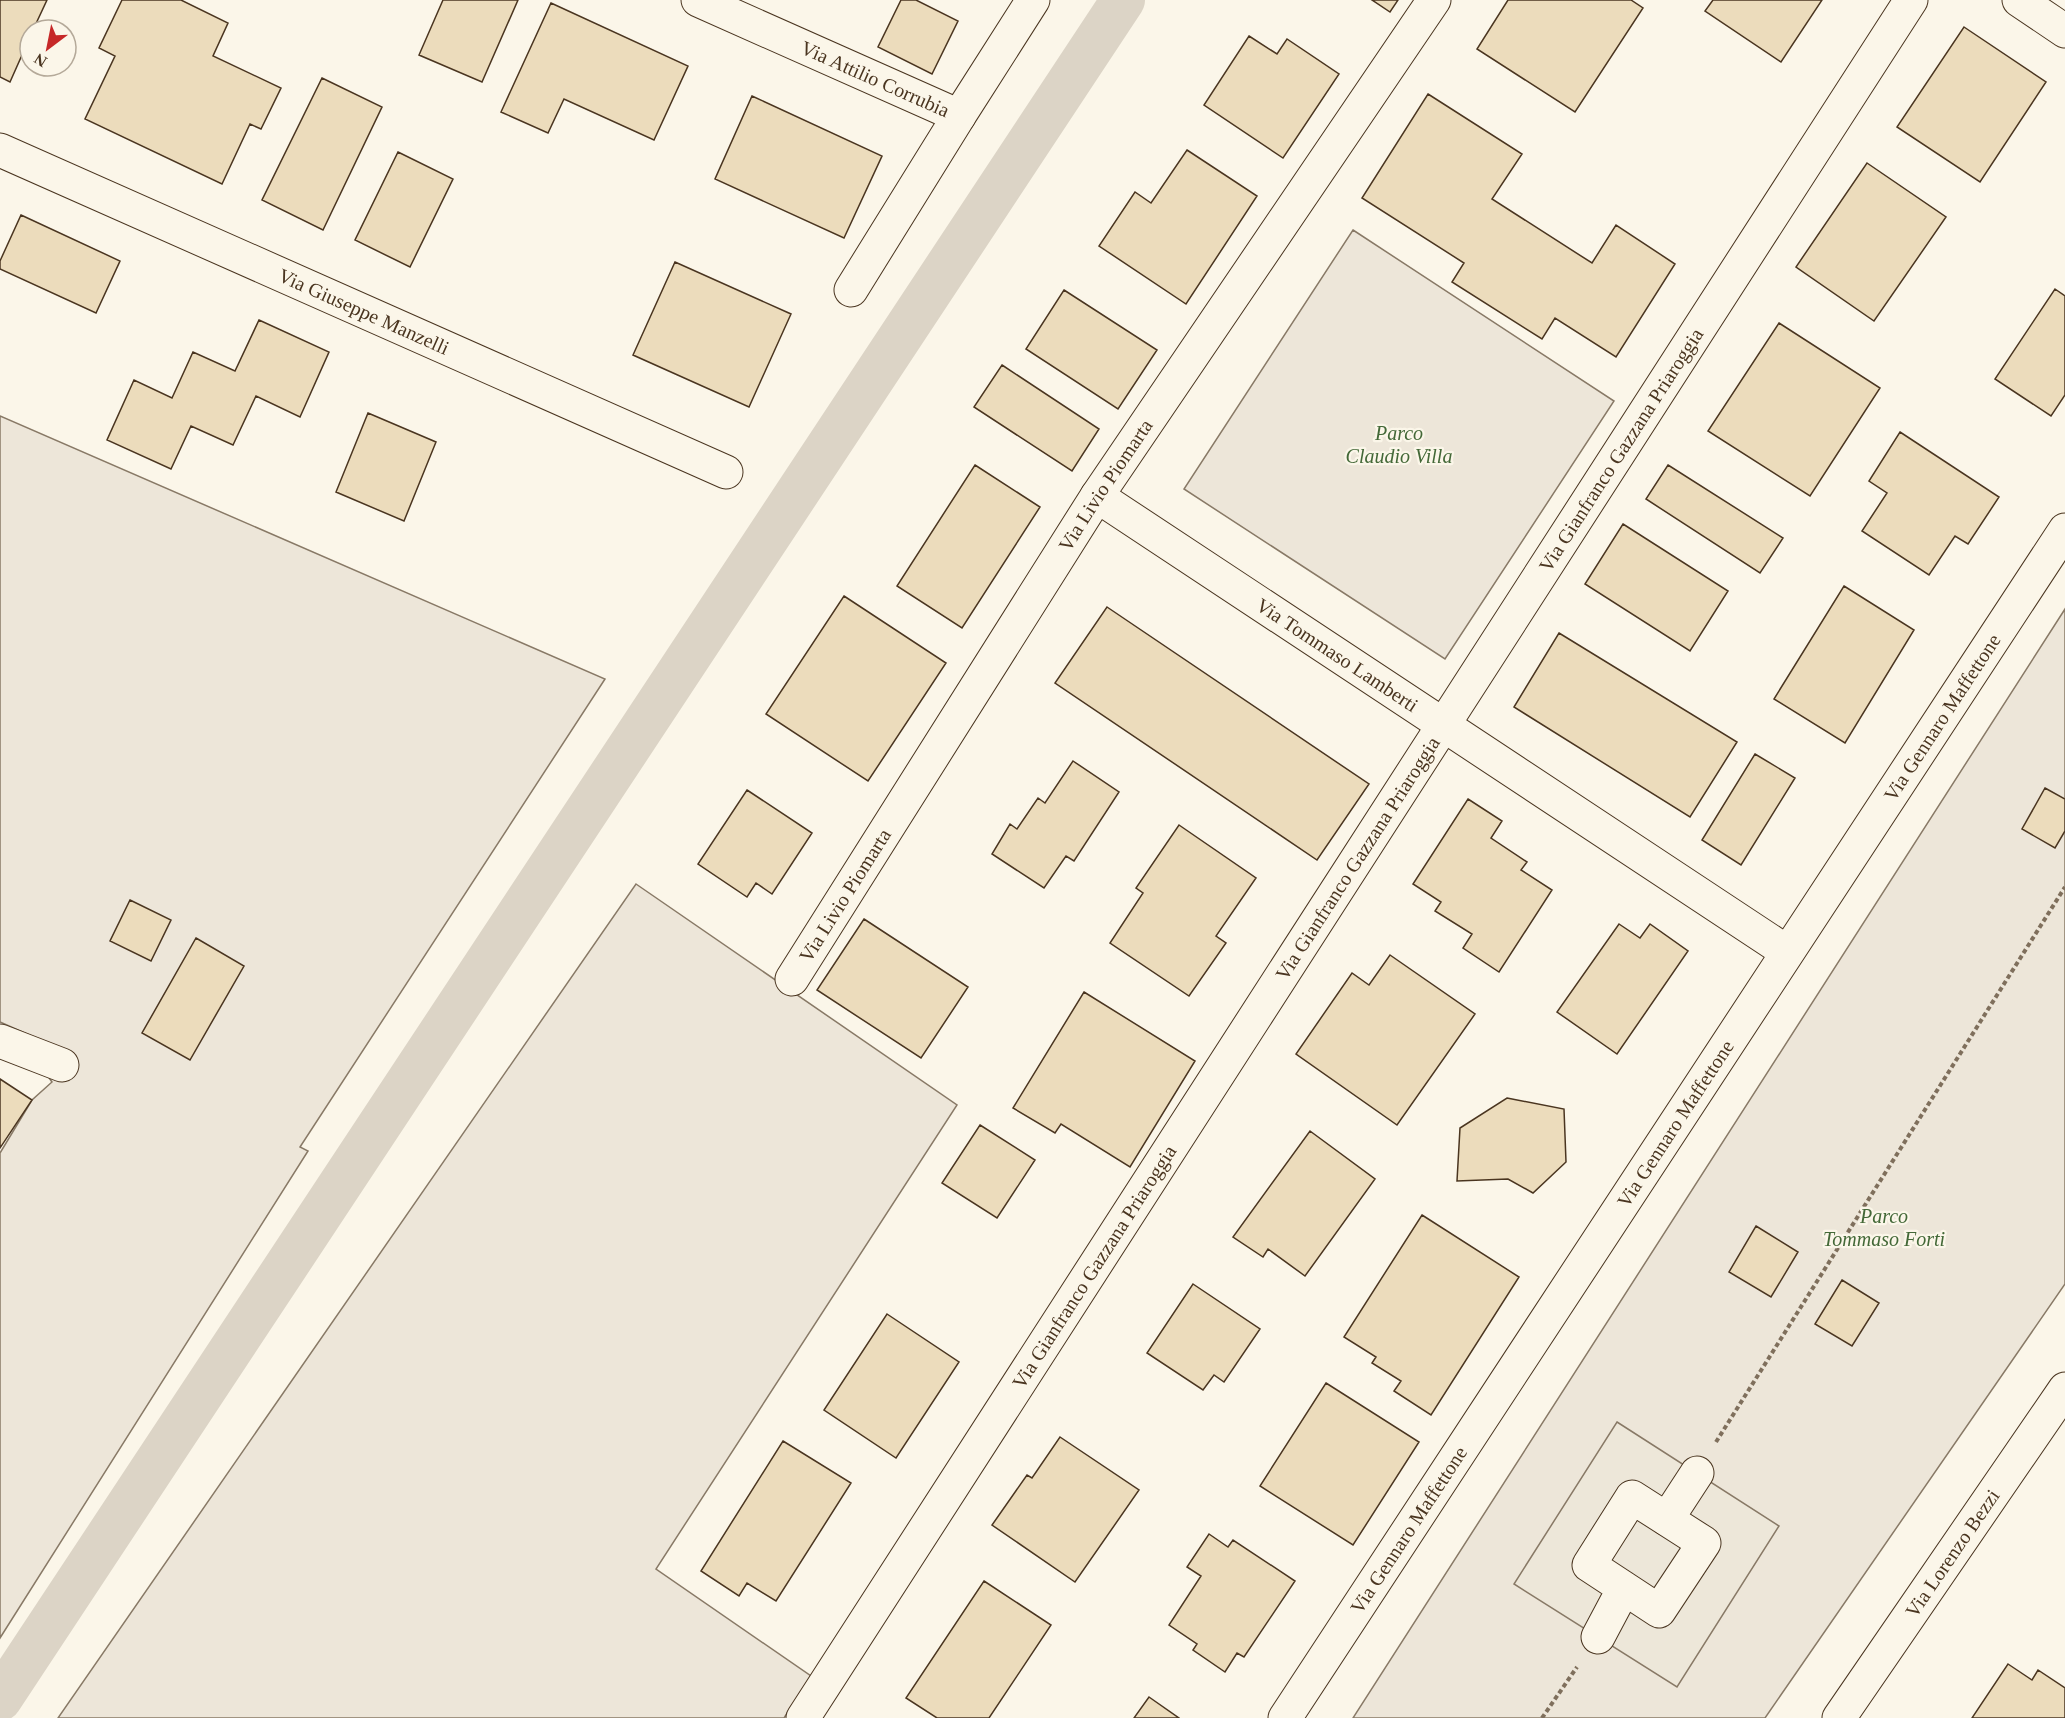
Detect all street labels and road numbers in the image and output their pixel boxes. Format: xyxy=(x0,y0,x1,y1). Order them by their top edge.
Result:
street label: Via Attilio Corrubia xyxy=(798,36,953,121)
street label: Via Giuseppe Manzelli xyxy=(275,264,453,359)
street label: Via Gianfranco Gazzana Priaroggia xyxy=(1534,324,1707,576)
street label: Via Livio Piomarta xyxy=(1054,415,1157,555)
street label: Via Tommaso Lamberti xyxy=(1252,593,1423,716)
street label: Via Gennaro Maffettone xyxy=(1879,630,2005,805)
street label: Via Gianfranco Gazzana Priaroggia xyxy=(1271,732,1444,984)
street label: Via Livio Piomarta xyxy=(795,825,895,966)
street label: Via Gennaro Maffettone xyxy=(1612,1036,1738,1211)
street label: Via Gianfranco Gazzana Priaroggia xyxy=(1008,1141,1181,1392)
street label: Via Gennaro Maffettone xyxy=(1346,1442,1471,1618)
street label: Via Lorenzo Bezzi xyxy=(1901,1485,2004,1621)

